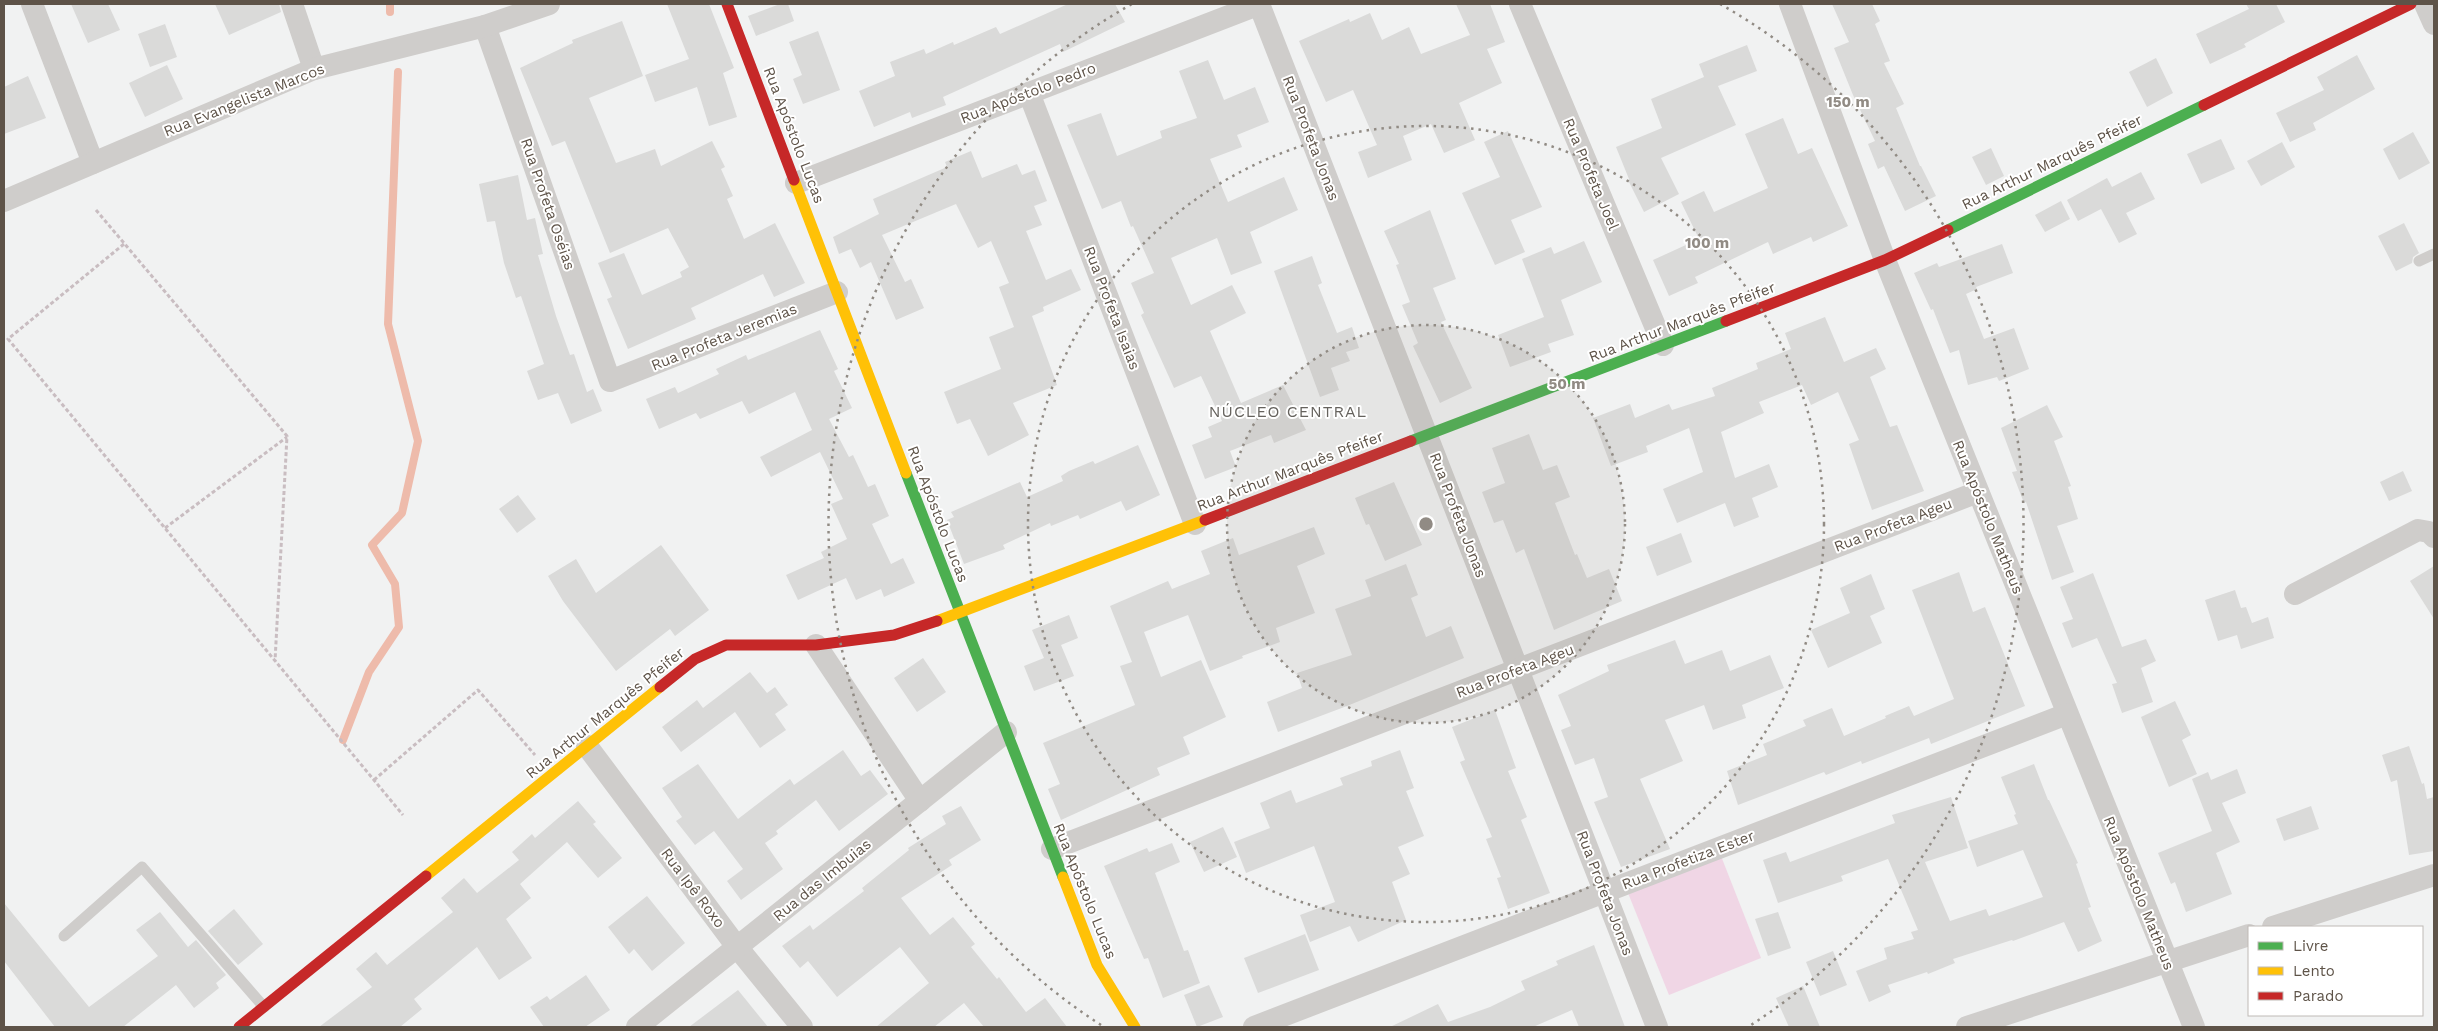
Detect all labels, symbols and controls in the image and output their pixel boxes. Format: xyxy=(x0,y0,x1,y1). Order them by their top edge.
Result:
street label: Rua Evangelista Marcos xyxy=(161,59,327,141)
street label: Rua Apóstolo Pedro xyxy=(958,59,1098,127)
street label: Rua Apóstolo Lucas xyxy=(760,64,828,206)
street label: Rua Profeta Jonas xyxy=(1279,73,1343,203)
text: 150 m xyxy=(1826,93,1870,111)
street label: Rua Arthur Marquês Pfeifer xyxy=(1959,110,2145,214)
street label: Rua Profeta Joel xyxy=(1559,115,1623,233)
street label: Rua Profeta Oséias xyxy=(517,136,579,272)
text: 100 m xyxy=(1685,234,1729,252)
street label: Rua Profeta Isaias xyxy=(1080,244,1144,372)
street label: Rua Arthur Marquês Pfeifer xyxy=(1586,278,1778,366)
street label: Rua Profeta Jeremias xyxy=(648,299,800,375)
text: 50 m xyxy=(1549,375,1585,393)
district label: NÚCLEO CENTRAL xyxy=(1209,402,1367,421)
street label: Rua Arthur Marquês Pfeifer xyxy=(1194,427,1386,515)
street label: Rua Apóstolo Matheus xyxy=(1949,437,2027,597)
street label: Rua Apóstolo Lucas xyxy=(904,443,972,585)
street label: Rua Profeta Jonas xyxy=(1426,450,1490,580)
street label: Rua Profeta Ageu xyxy=(1831,494,1955,556)
centre of rings xyxy=(1417,515,1435,533)
street label: Rua Profeta Ageu xyxy=(1453,640,1577,702)
street label: Rua Arthur Marquês Pfeifer xyxy=(522,644,688,782)
street label: Rua Apóstolo Matheus xyxy=(2100,813,2178,973)
street label: Rua Apóstolo Lucas xyxy=(1050,821,1120,962)
street label: Rua Profetiza Ester xyxy=(1619,826,1757,894)
street label: Rua Profeta Jonas xyxy=(1573,828,1637,958)
street label: Rua das Imbuias xyxy=(769,835,875,925)
street label: Rua Ipê Roxo xyxy=(657,845,729,931)
legend xyxy=(2248,926,2423,1016)
text: Livre xyxy=(2293,937,2328,955)
text: Lento xyxy=(2293,962,2335,980)
text: Parado xyxy=(2293,987,2343,1005)

